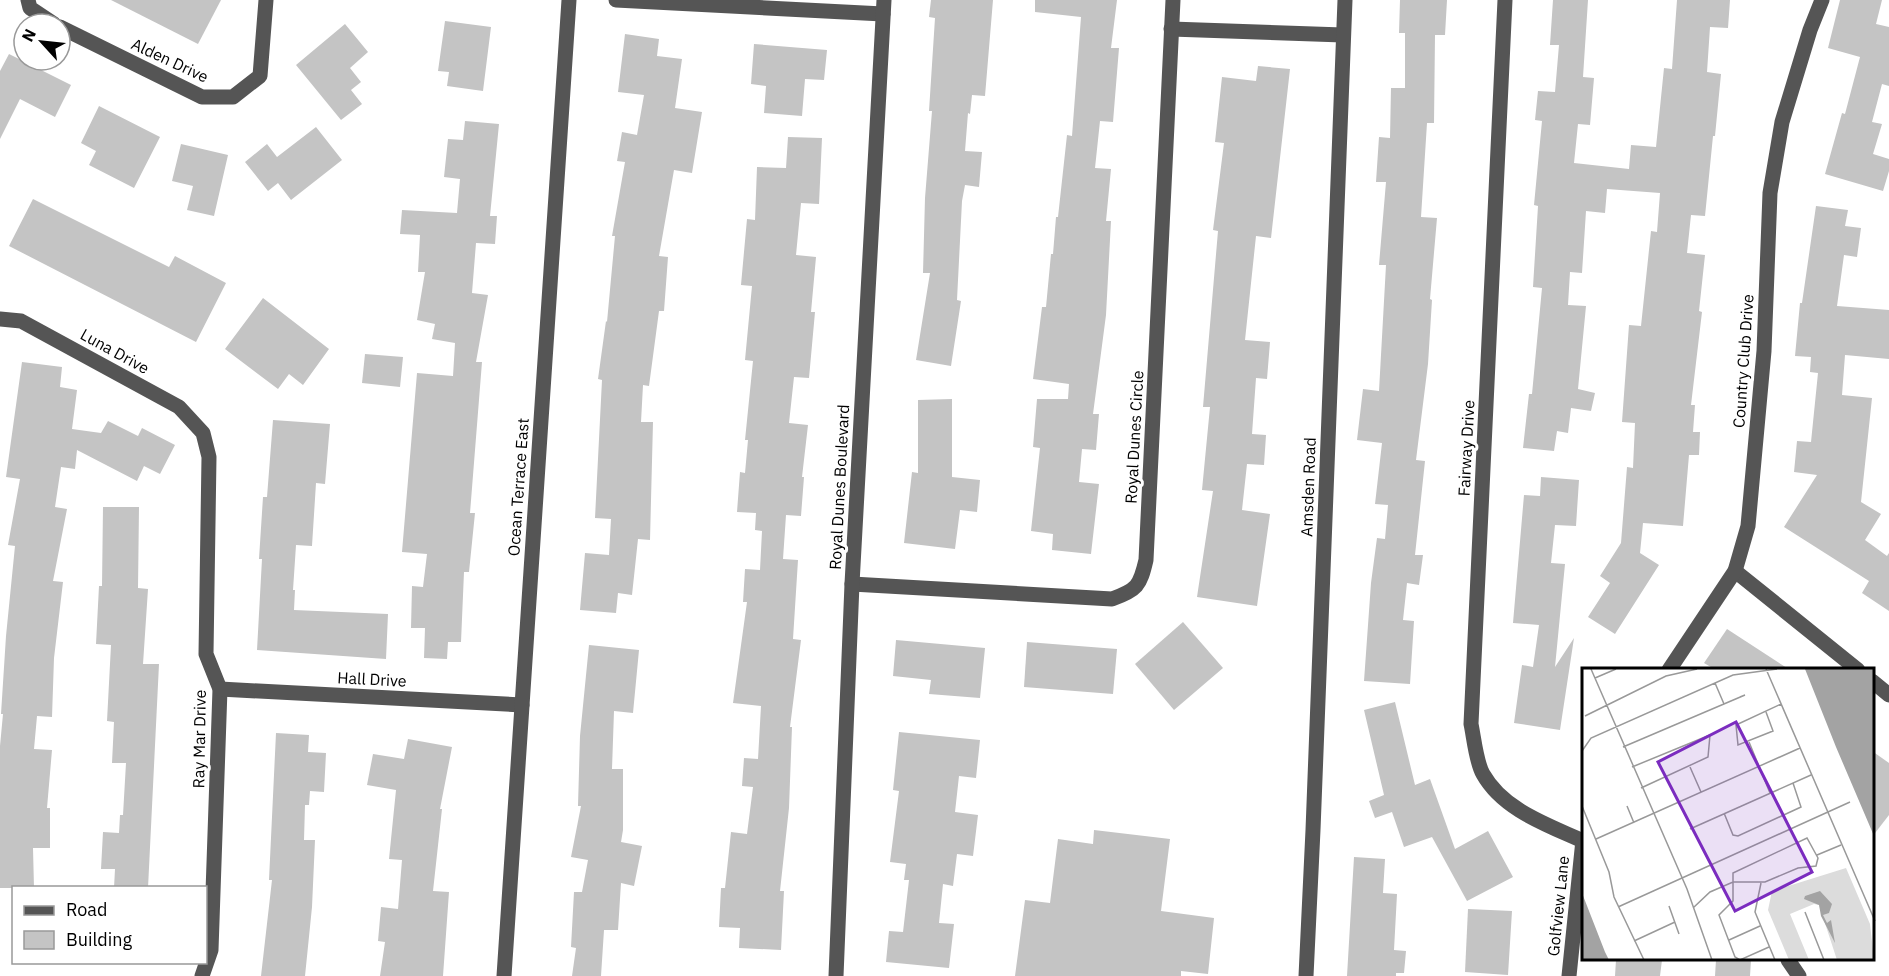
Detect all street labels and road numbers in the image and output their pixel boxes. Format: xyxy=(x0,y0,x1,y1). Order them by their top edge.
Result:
street label: Alden Drive xyxy=(128,33,212,87)
street label: Country Club Drive xyxy=(1728,293,1758,429)
street label: Luna Drive xyxy=(77,324,153,378)
street label: Royal Dunes Circle xyxy=(1121,370,1147,504)
street label: Fairway Drive xyxy=(1453,399,1479,497)
street label: Royal Dunes Boulevard xyxy=(825,404,853,570)
street label: Ocean Terrace East xyxy=(503,417,533,557)
street label: Amsden Road xyxy=(1296,437,1320,537)
street label: Hall Drive xyxy=(337,667,407,691)
street label: Ray Mar Drive xyxy=(188,689,210,788)
street label: Golfview Lane xyxy=(1543,855,1573,957)

